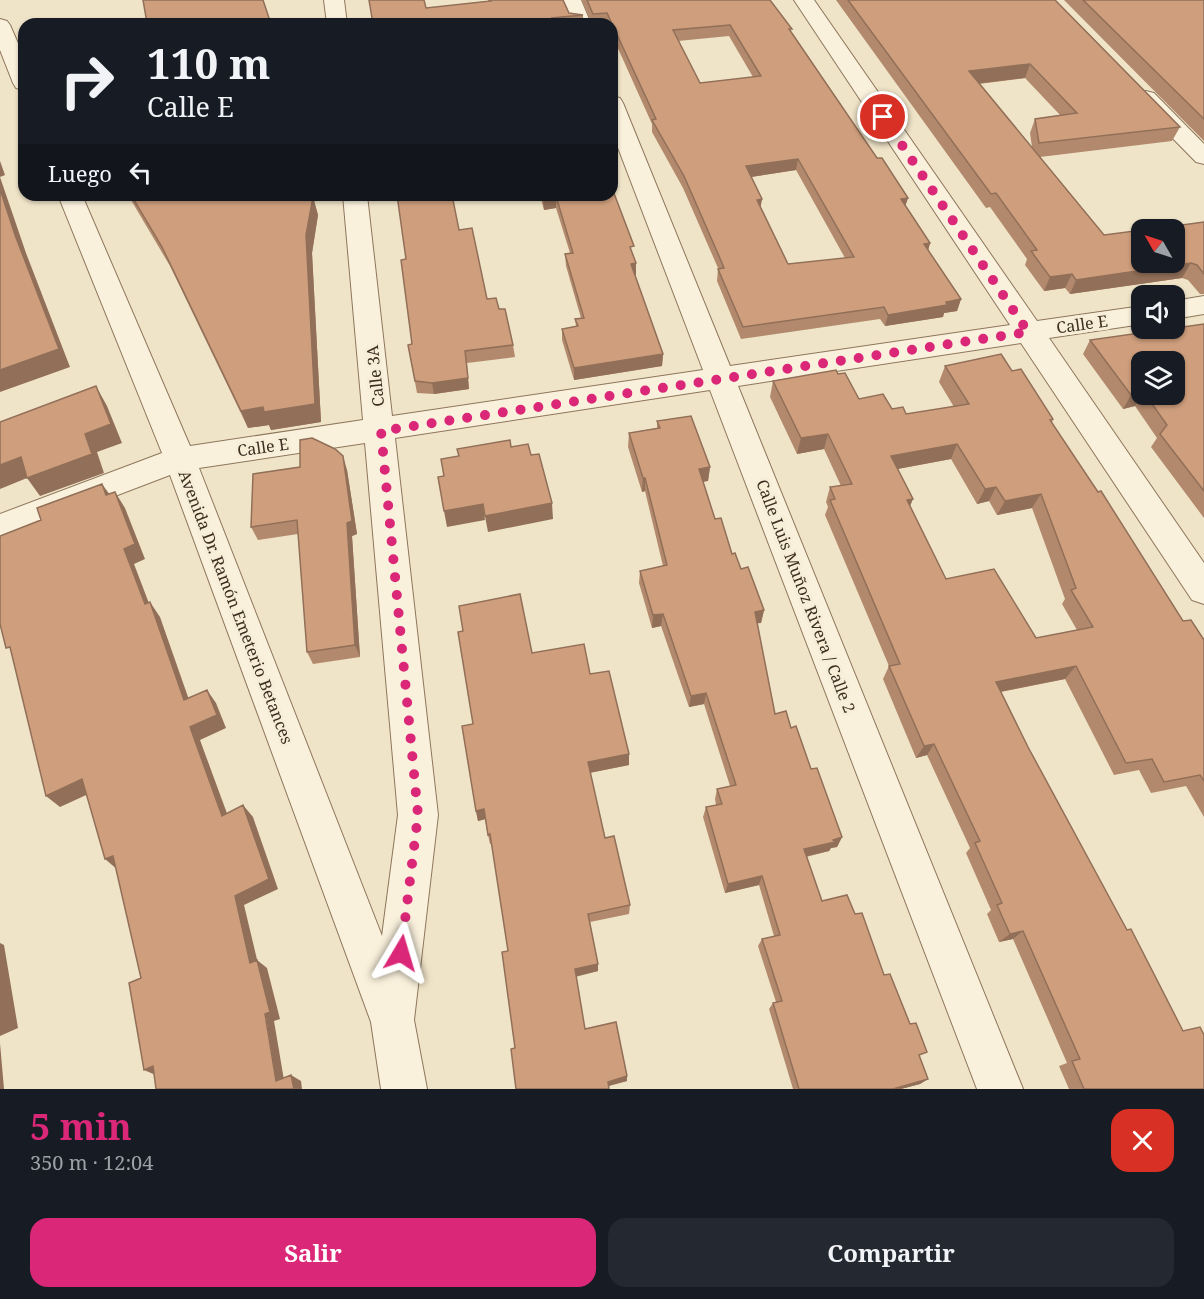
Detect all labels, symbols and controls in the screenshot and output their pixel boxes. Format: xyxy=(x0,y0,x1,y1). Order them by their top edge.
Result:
text: 110 m xyxy=(147,34,271,91)
icon: right xyxy=(48,42,126,120)
text: Calle E xyxy=(147,88,234,125)
pin xyxy=(857,91,908,142)
icon: arrive xyxy=(866,100,899,133)
icon: left xyxy=(124,156,157,189)
text: Luego xyxy=(48,158,112,188)
north arrow xyxy=(1131,219,1185,273)
map controls xyxy=(1131,219,1185,405)
button: sound xyxy=(1131,285,1185,339)
street label: Calle E xyxy=(1055,310,1109,338)
street label: Calle 3A xyxy=(361,343,389,408)
button: layers xyxy=(1131,351,1185,405)
street label: Calle E xyxy=(236,433,290,461)
street label: Avenida Dr. Ramón Emeterio Betances xyxy=(173,467,299,747)
street label: Calle Luis Muñoz Rivera / Calle 2 xyxy=(751,476,861,716)
position arrow xyxy=(369,921,433,985)
text: 5 min xyxy=(30,1102,132,1151)
button: close xyxy=(1111,1109,1174,1172)
text: 350 m · 12:04 xyxy=(30,1149,153,1176)
button: Salir xyxy=(30,1218,596,1287)
button: Compartir xyxy=(608,1218,1174,1287)

